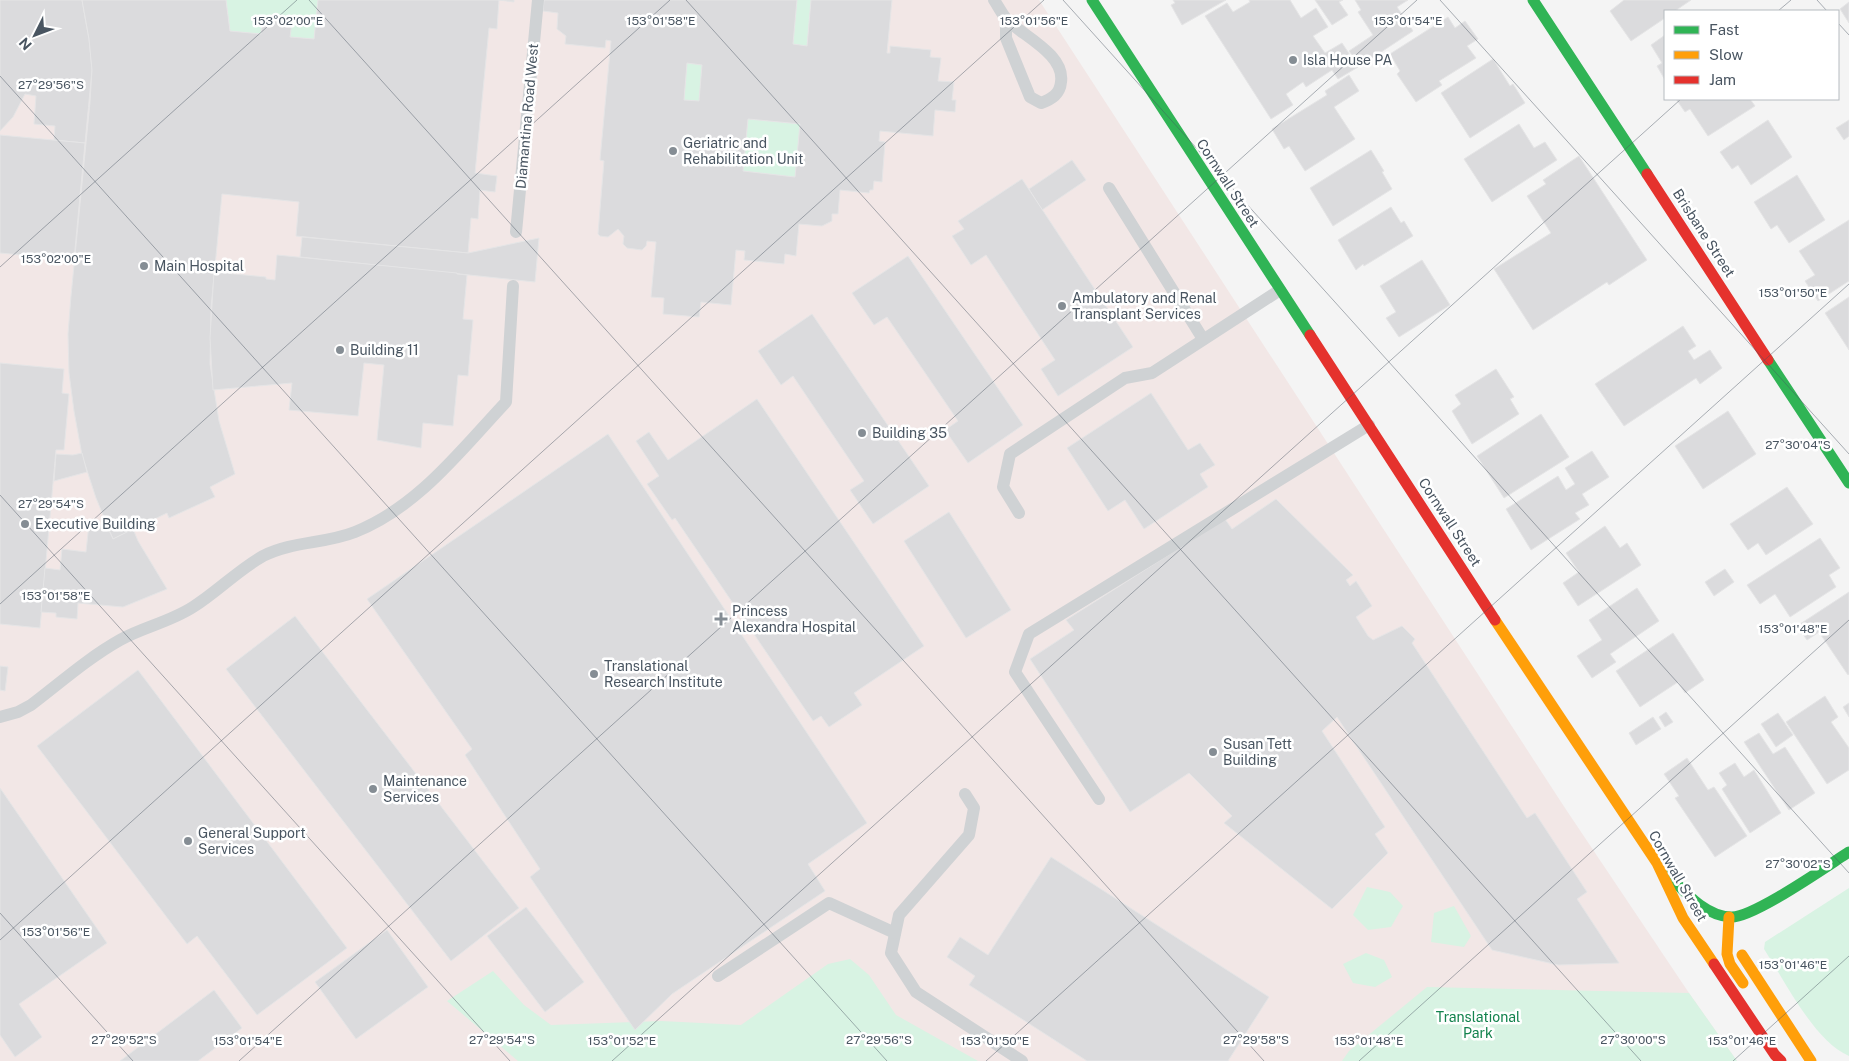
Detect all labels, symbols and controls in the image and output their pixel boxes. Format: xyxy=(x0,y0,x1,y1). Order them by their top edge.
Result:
north arrow xyxy=(10,10,60,60)
legend xyxy=(1664,10,1839,100)
text: 153°02'00"E xyxy=(253,14,323,28)
text: 153°01'58"E xyxy=(627,14,695,28)
text: 153°01'56"E xyxy=(1000,14,1068,28)
text: 153°01'54"E xyxy=(1374,14,1442,28)
text: Fast xyxy=(1709,21,1739,38)
text: N xyxy=(16,34,35,53)
street label: Diamantina Road West xyxy=(513,43,541,189)
text: Slow xyxy=(1709,46,1744,63)
place label: Isla House PA xyxy=(1303,52,1392,68)
marker: Isla House PA xyxy=(1287,54,1299,66)
text: Jam xyxy=(1709,71,1736,88)
text: 27°29'56"S xyxy=(18,78,84,92)
place label: Geriatric and Rehabilitation Unit xyxy=(683,135,803,167)
street label: Cornwall Street xyxy=(1194,136,1262,230)
marker: Geriatric and Rehabilitation Unit xyxy=(667,145,679,157)
street label: Brisbane Street xyxy=(1670,186,1738,280)
text: 153°02'00"E xyxy=(21,252,91,266)
place label: Main Hospital xyxy=(154,258,244,274)
marker: Main Hospital xyxy=(138,260,150,272)
text: 153°01'50"E xyxy=(1759,286,1827,300)
place label: Ambulatory and Renal Transplant Services xyxy=(1072,290,1217,322)
marker: Ambulatory and Renal Transplant Services xyxy=(1056,300,1068,312)
place label: Building 11 xyxy=(350,342,419,358)
marker: Building 11 xyxy=(334,344,346,356)
place label: Building 35 xyxy=(872,425,947,441)
marker: Building 35 xyxy=(856,427,868,439)
text: 27°30'04"S xyxy=(1765,438,1831,452)
street label: Cornwall Street xyxy=(1416,475,1484,569)
text: 27°29'54"S xyxy=(18,497,84,511)
place label: Executive Building xyxy=(35,516,156,532)
marker: Executive Building xyxy=(19,518,31,530)
text: 153°01'58"E xyxy=(22,589,90,603)
place label: Princess Alexandra Hospital xyxy=(732,603,856,635)
marker: Princess Alexandra Hospital xyxy=(714,612,728,626)
text: 153°01'48"E xyxy=(1759,622,1827,636)
place label: Translational Research Institute xyxy=(604,658,723,690)
marker: Translational Research Institute xyxy=(588,668,600,680)
place label: Susan Tett Building xyxy=(1223,736,1292,768)
marker: Susan Tett Building xyxy=(1207,746,1219,758)
place label: Maintenance Services xyxy=(383,773,467,805)
marker: Maintenance Services xyxy=(367,783,379,795)
place label: General Support Services xyxy=(198,825,306,857)
street label: Cornwall Street xyxy=(1646,828,1710,924)
marker: General Support Services xyxy=(182,835,194,847)
text: 27°30'02"S xyxy=(1765,857,1831,871)
text: 153°01'56"E xyxy=(22,925,90,939)
text: 153°01'46"E xyxy=(1759,958,1827,972)
park label: Translational Park xyxy=(1436,1009,1520,1041)
text: 27°29'52"S xyxy=(91,1033,157,1047)
text: 27°29'54"S xyxy=(469,1033,535,1047)
text: 27°29'56"S xyxy=(846,1033,912,1047)
text: 27°29'58"S xyxy=(1223,1033,1289,1047)
text: 27°30'00"S xyxy=(1600,1033,1666,1047)
text: 153°01'54"E xyxy=(214,1034,282,1048)
text: 153°01'52"E xyxy=(588,1034,656,1048)
text: 153°01'50"E xyxy=(961,1034,1029,1048)
text: 153°01'48"E xyxy=(1335,1034,1403,1048)
text: 153°01'46"E xyxy=(1708,1034,1776,1048)

